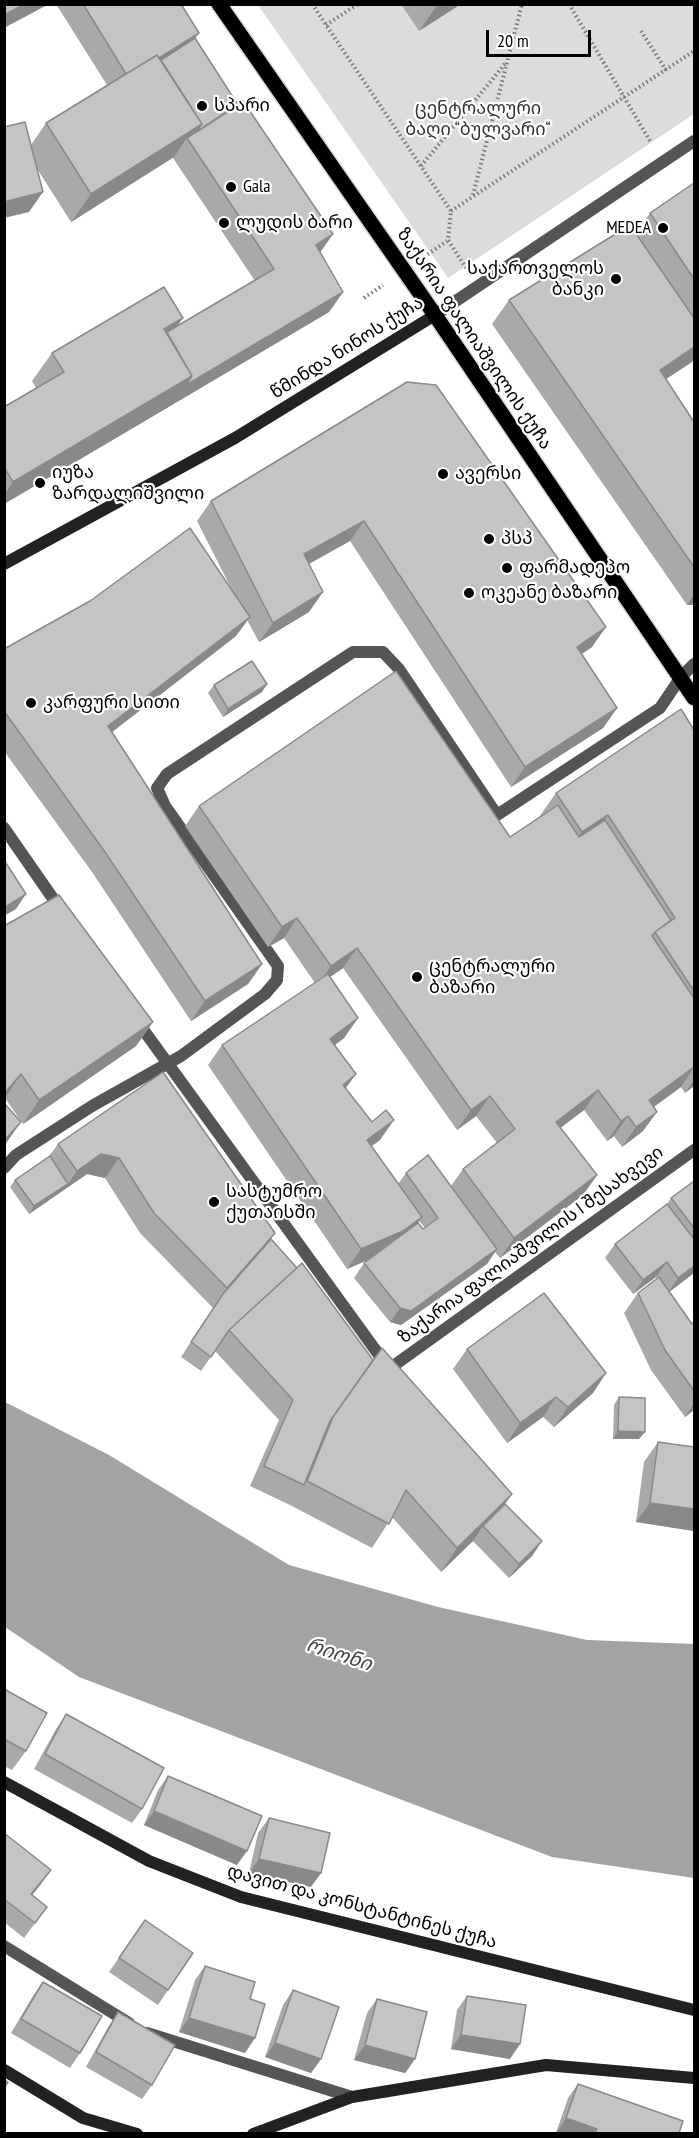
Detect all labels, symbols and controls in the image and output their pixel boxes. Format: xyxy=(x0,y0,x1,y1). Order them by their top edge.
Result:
scale bar xyxy=(489,18,594,56)
text: 20 m xyxy=(497,29,529,52)
place label: სპარი xyxy=(214,95,270,117)
park label: ცენტრალური ბაღი “ბულვარი“ xyxy=(405,98,551,140)
marker: სპარი xyxy=(195,99,209,113)
place label: Gala xyxy=(243,176,270,198)
marker: Gala xyxy=(224,180,238,194)
place label: ლუდის ბარი xyxy=(236,212,353,234)
marker: ლუდის ბარი xyxy=(217,216,231,230)
place label: MEDEA xyxy=(606,217,651,239)
marker: MEDEA xyxy=(656,221,670,235)
street label: ზაქარია ფალიაშვილის ქუჩა xyxy=(392,224,556,454)
place label: საქართველოს ბანკი xyxy=(467,258,604,300)
marker: საქართველოს ბანკი xyxy=(609,272,623,286)
street label: წმინდა ნინოს ქუჩა xyxy=(267,292,427,404)
place label: იუზა ზარდალიშვილი xyxy=(52,462,204,504)
place label: ავერსი xyxy=(455,463,521,485)
marker: ავერსი xyxy=(436,467,450,481)
marker: იუზა ზარდალიშვილი xyxy=(33,476,47,490)
place label: პსპ xyxy=(501,528,533,550)
marker: პსპ xyxy=(482,532,496,546)
place label: ფარმადეპო xyxy=(519,557,630,579)
marker: ფარმადეპო xyxy=(500,561,514,575)
place label: ოკეანე ბაზარი xyxy=(481,582,617,604)
marker: ოკეანე ბაზარი xyxy=(462,586,476,600)
place label: კარფური სითი xyxy=(43,692,180,714)
marker: კარფური სითი xyxy=(24,696,38,710)
place label: ცენტრალური ბაზარი xyxy=(429,956,555,998)
marker: ცენტრალური ბაზარი xyxy=(410,970,424,984)
street label: ზაქარია ფალიაშვილის I შესახვევი xyxy=(394,1142,668,1348)
place label: სასტუმრო ქუთაისში xyxy=(226,1181,322,1224)
marker: სასტუმრო ქუთაისში xyxy=(207,1195,221,1209)
water label: რიონი xyxy=(303,1633,375,1677)
street label: დავით და კონსტანტინეს ქუჩა xyxy=(225,1861,499,1953)

